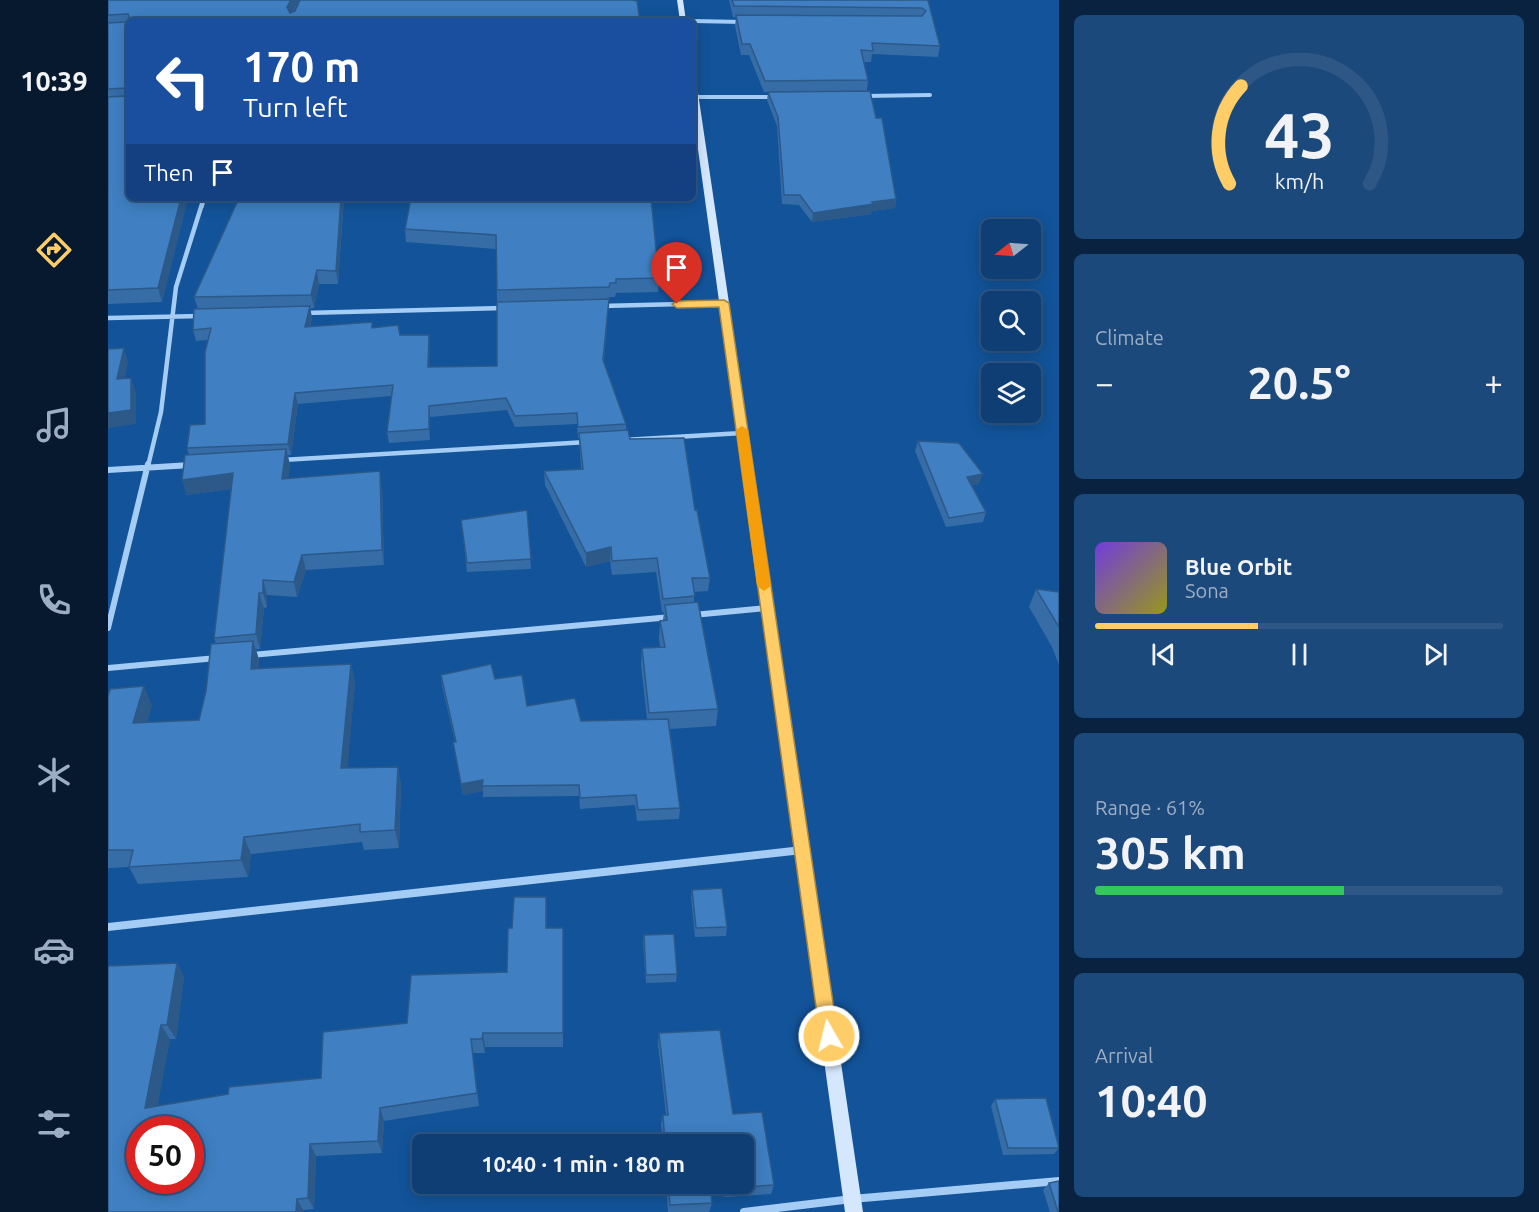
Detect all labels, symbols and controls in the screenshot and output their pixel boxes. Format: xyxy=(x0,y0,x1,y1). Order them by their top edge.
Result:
icon: left xyxy=(144,42,222,120)
text: 170 m xyxy=(243,43,360,90)
text: 10:39 xyxy=(20,66,88,96)
text: Turn left xyxy=(243,92,347,122)
text: 43 xyxy=(1264,100,1334,170)
icon: arrive xyxy=(206,156,239,189)
text: Then xyxy=(144,160,194,185)
text: km/h xyxy=(1274,170,1324,194)
north arrow xyxy=(981,219,1041,279)
map controls xyxy=(981,219,1041,423)
icon: directions xyxy=(33,229,75,271)
pin xyxy=(651,242,702,304)
icon: arrive xyxy=(660,251,693,284)
button: search xyxy=(981,291,1041,351)
text: Climate xyxy=(1095,326,1164,349)
text: 20.5° xyxy=(1247,357,1351,408)
button: layers xyxy=(981,363,1041,423)
text: − xyxy=(1095,364,1114,401)
text: + xyxy=(1484,364,1503,401)
icon: music xyxy=(33,404,75,446)
text: Blue Orbit xyxy=(1185,554,1292,579)
icon: phone xyxy=(33,579,75,621)
text: Sona xyxy=(1185,579,1229,602)
icon: previous xyxy=(1147,638,1180,671)
icon: pause xyxy=(1283,638,1316,671)
icon: next xyxy=(1419,638,1452,671)
icon: climate xyxy=(33,754,75,796)
text: Range · 61% xyxy=(1095,796,1205,819)
text: 305 km xyxy=(1095,827,1246,878)
icon: car xyxy=(33,929,75,971)
position arrow xyxy=(797,1004,861,1068)
text: Arrival xyxy=(1095,1044,1153,1067)
text: 10:40 xyxy=(1095,1075,1208,1126)
icon: filters xyxy=(33,1103,75,1145)
speed limit sign: 50 xyxy=(126,1116,204,1194)
text: 10:40 · 1 min · 180 m xyxy=(481,1151,685,1176)

